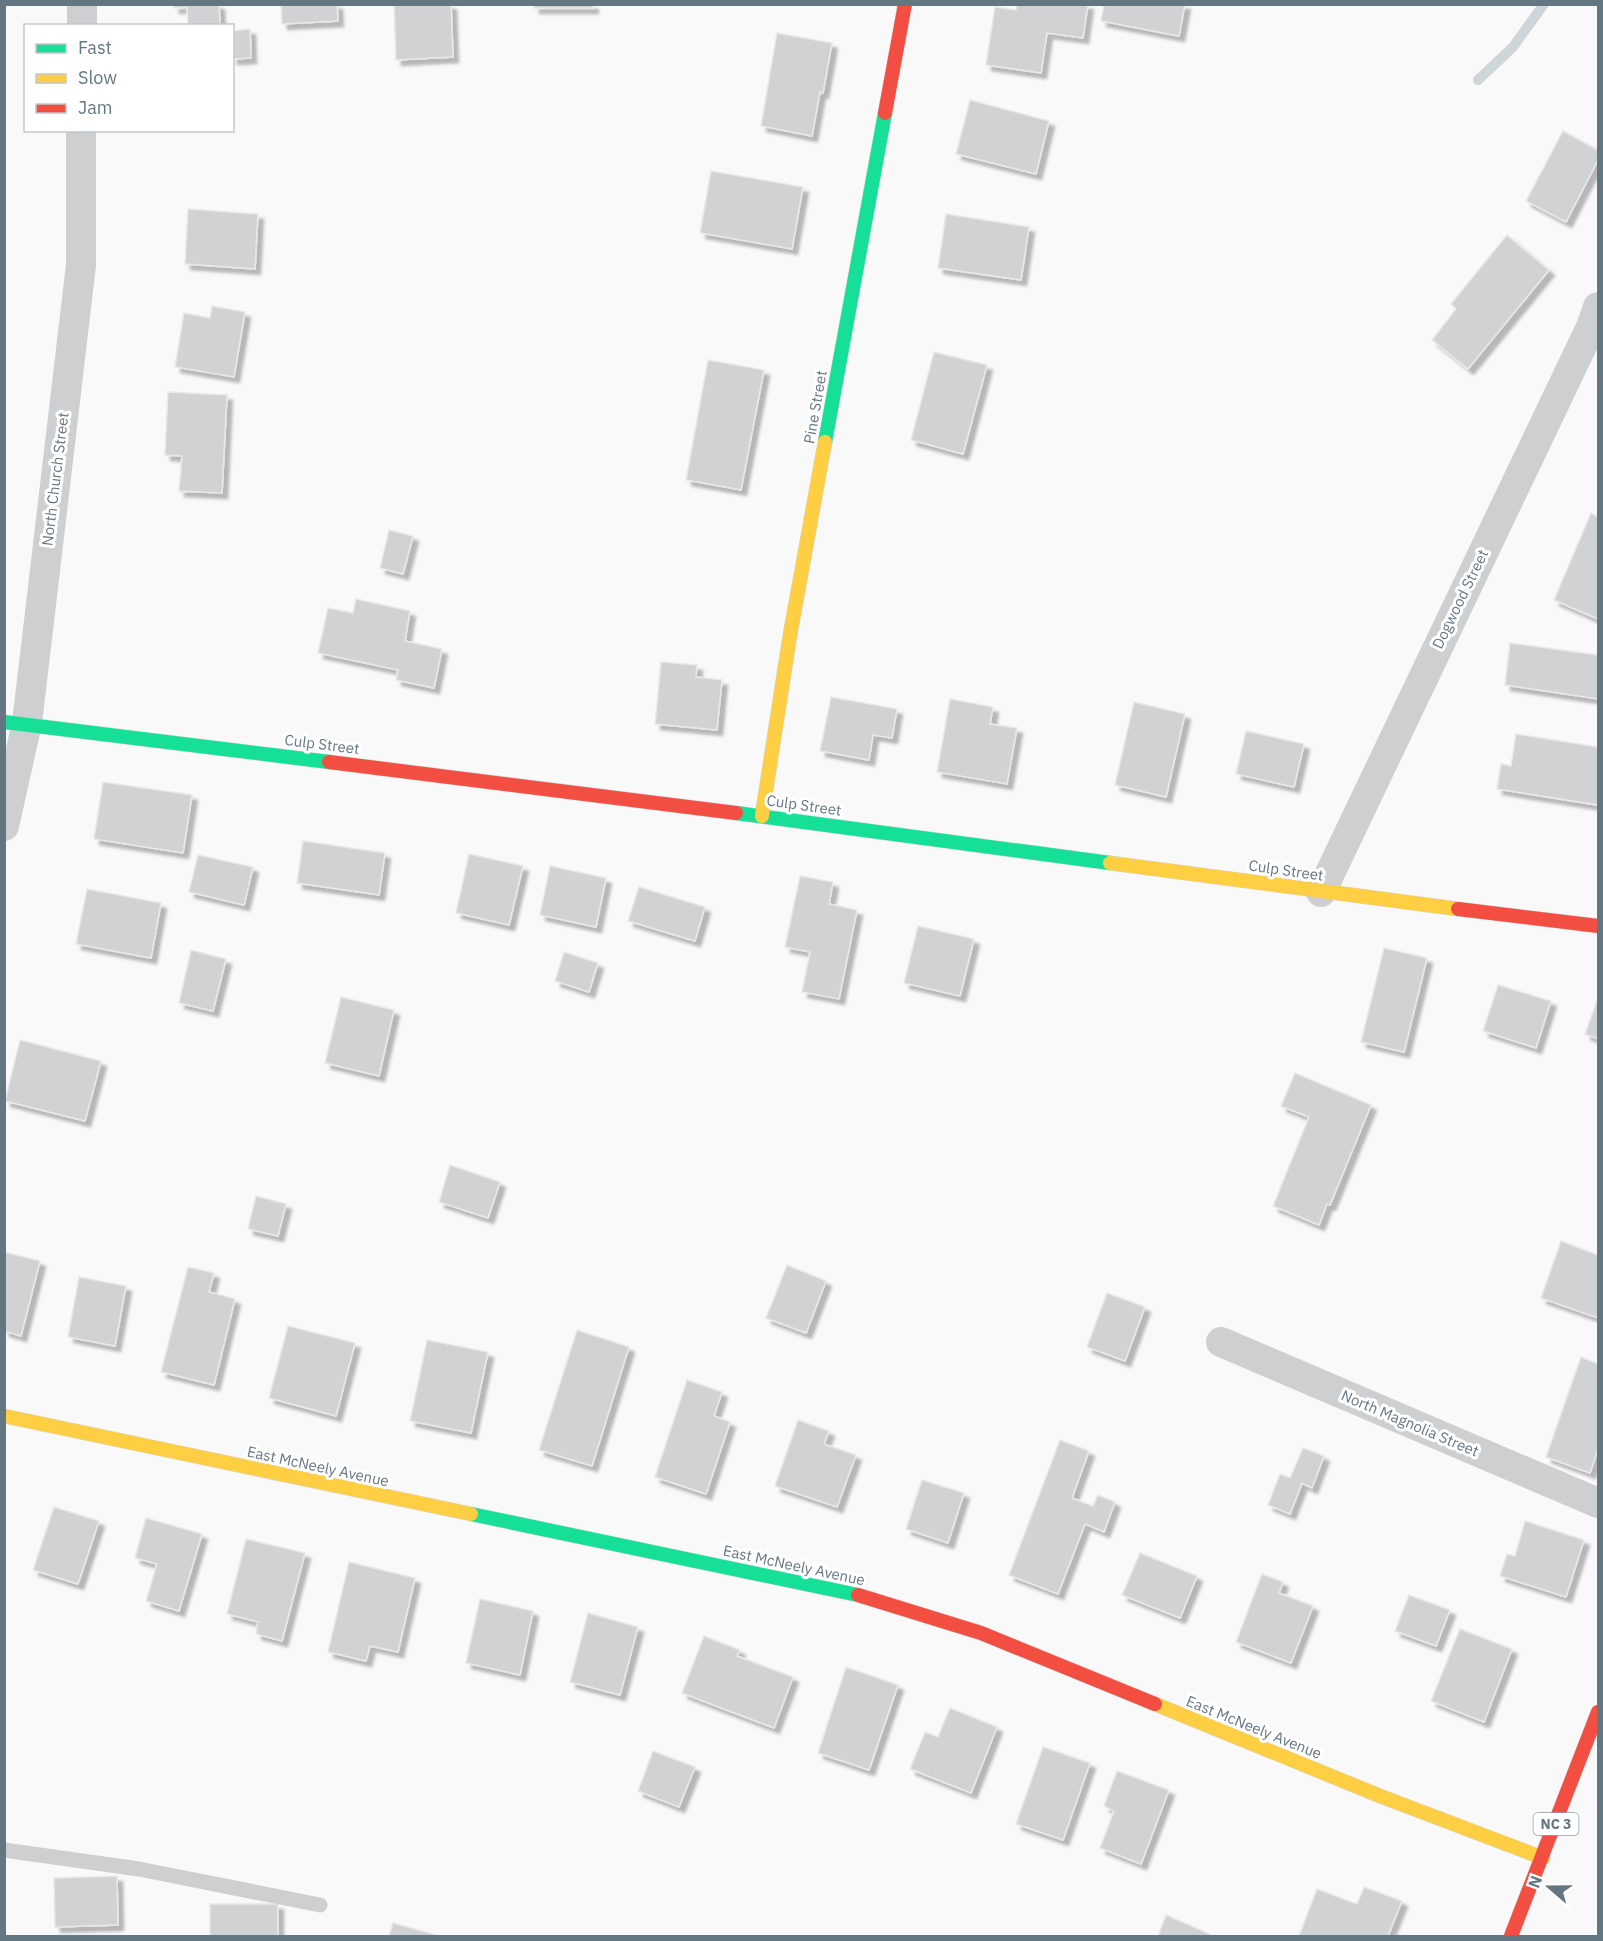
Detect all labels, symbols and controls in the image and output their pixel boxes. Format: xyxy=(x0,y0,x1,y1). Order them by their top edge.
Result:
legend xyxy=(24,24,234,132)
text: Fast xyxy=(78,36,112,59)
text: Slow xyxy=(78,66,117,89)
text: Jam xyxy=(78,96,113,119)
street label: Pine Street xyxy=(799,369,831,445)
street label: North Church Street xyxy=(37,411,73,547)
street label: Dogwood Street xyxy=(1428,546,1492,652)
street label: Culp Street xyxy=(283,730,361,758)
street label: Culp Street xyxy=(765,790,843,820)
street label: Culp Street xyxy=(1247,855,1325,885)
street label: North Magnolia Street xyxy=(1338,1385,1482,1461)
street label: East McNeely Avenue xyxy=(245,1442,391,1490)
street label: East McNeely Avenue xyxy=(721,1541,867,1589)
street label: East McNeely Avenue xyxy=(1183,1691,1325,1763)
road number: NC 3 xyxy=(1534,1813,1578,1835)
north arrow xyxy=(1519,1857,1579,1917)
text: N xyxy=(1524,1873,1546,1891)

